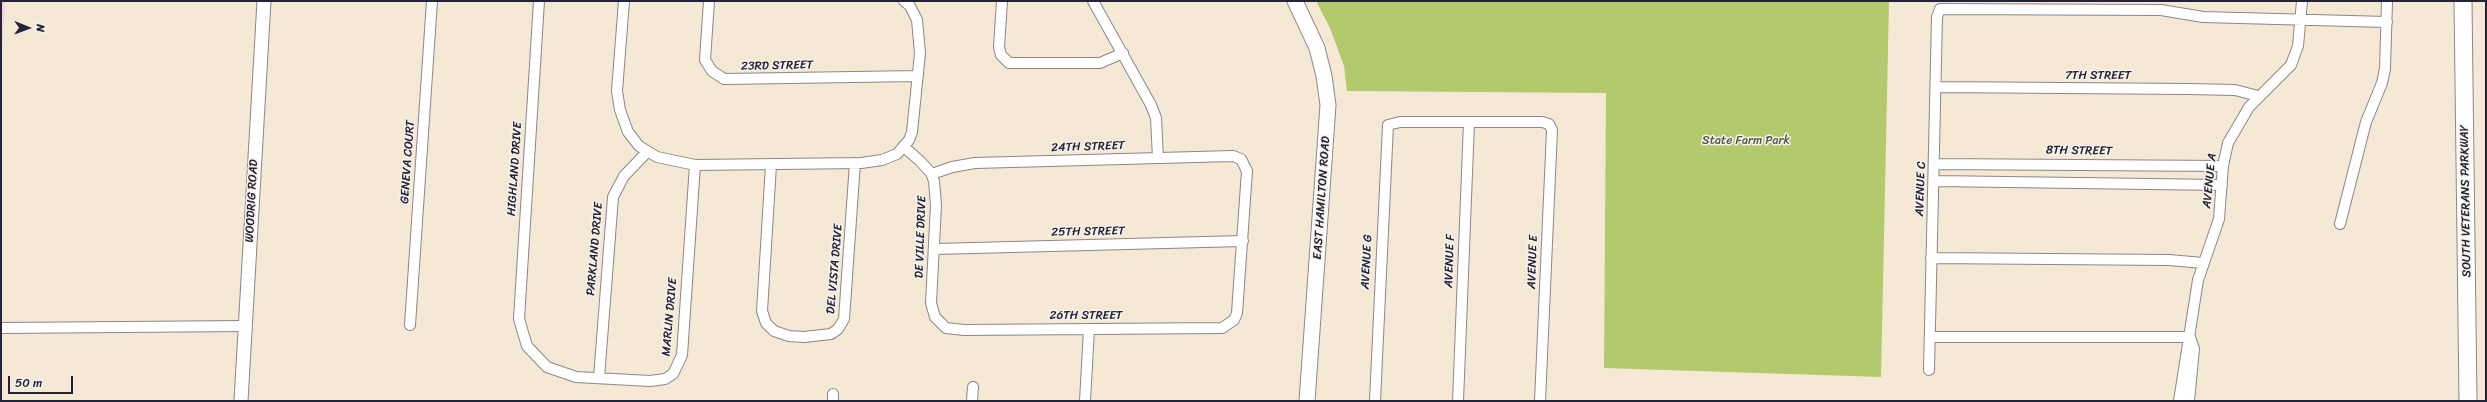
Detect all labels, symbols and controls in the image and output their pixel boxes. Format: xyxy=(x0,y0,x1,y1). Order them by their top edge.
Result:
north arrow xyxy=(8,8,48,48)
text: N xyxy=(31,24,50,32)
street label: 23RD STREET xyxy=(741,58,813,74)
street label: 7TH STREET xyxy=(2065,69,2131,83)
street label: GENEVA COURT xyxy=(398,120,418,204)
street label: HIGHLAND DRIVE xyxy=(505,121,525,217)
street label: SOUTH VETERANS PARKWAY xyxy=(2457,125,2475,277)
park label: State Farm Park xyxy=(1702,134,1790,148)
street label: EAST HAMILTON ROAD xyxy=(1311,136,1333,260)
street label: 24TH STREET xyxy=(1051,139,1125,155)
street label: 8TH STREET xyxy=(2046,143,2112,159)
street label: AVENUE A xyxy=(2200,153,2220,209)
street label: WOODRIG ROAD xyxy=(243,159,261,243)
street label: AVENUE C xyxy=(1913,161,1929,217)
street label: DE VILLE DRIVE xyxy=(912,195,930,279)
street label: PARKLAND DRIVE xyxy=(584,202,606,296)
street label: DEL VISTA DRIVE xyxy=(824,223,846,315)
street label: 25TH STREET xyxy=(1051,224,1125,240)
street label: AVENUE G xyxy=(1358,234,1376,290)
street label: AVENUE F xyxy=(1442,234,1458,288)
street label: AVENUE E xyxy=(1525,235,1541,289)
street label: MARLIN DRIVE xyxy=(659,277,681,357)
street label: 26TH STREET xyxy=(1049,309,1123,323)
scale bar xyxy=(10,368,75,394)
text: 50 m xyxy=(15,372,42,394)

